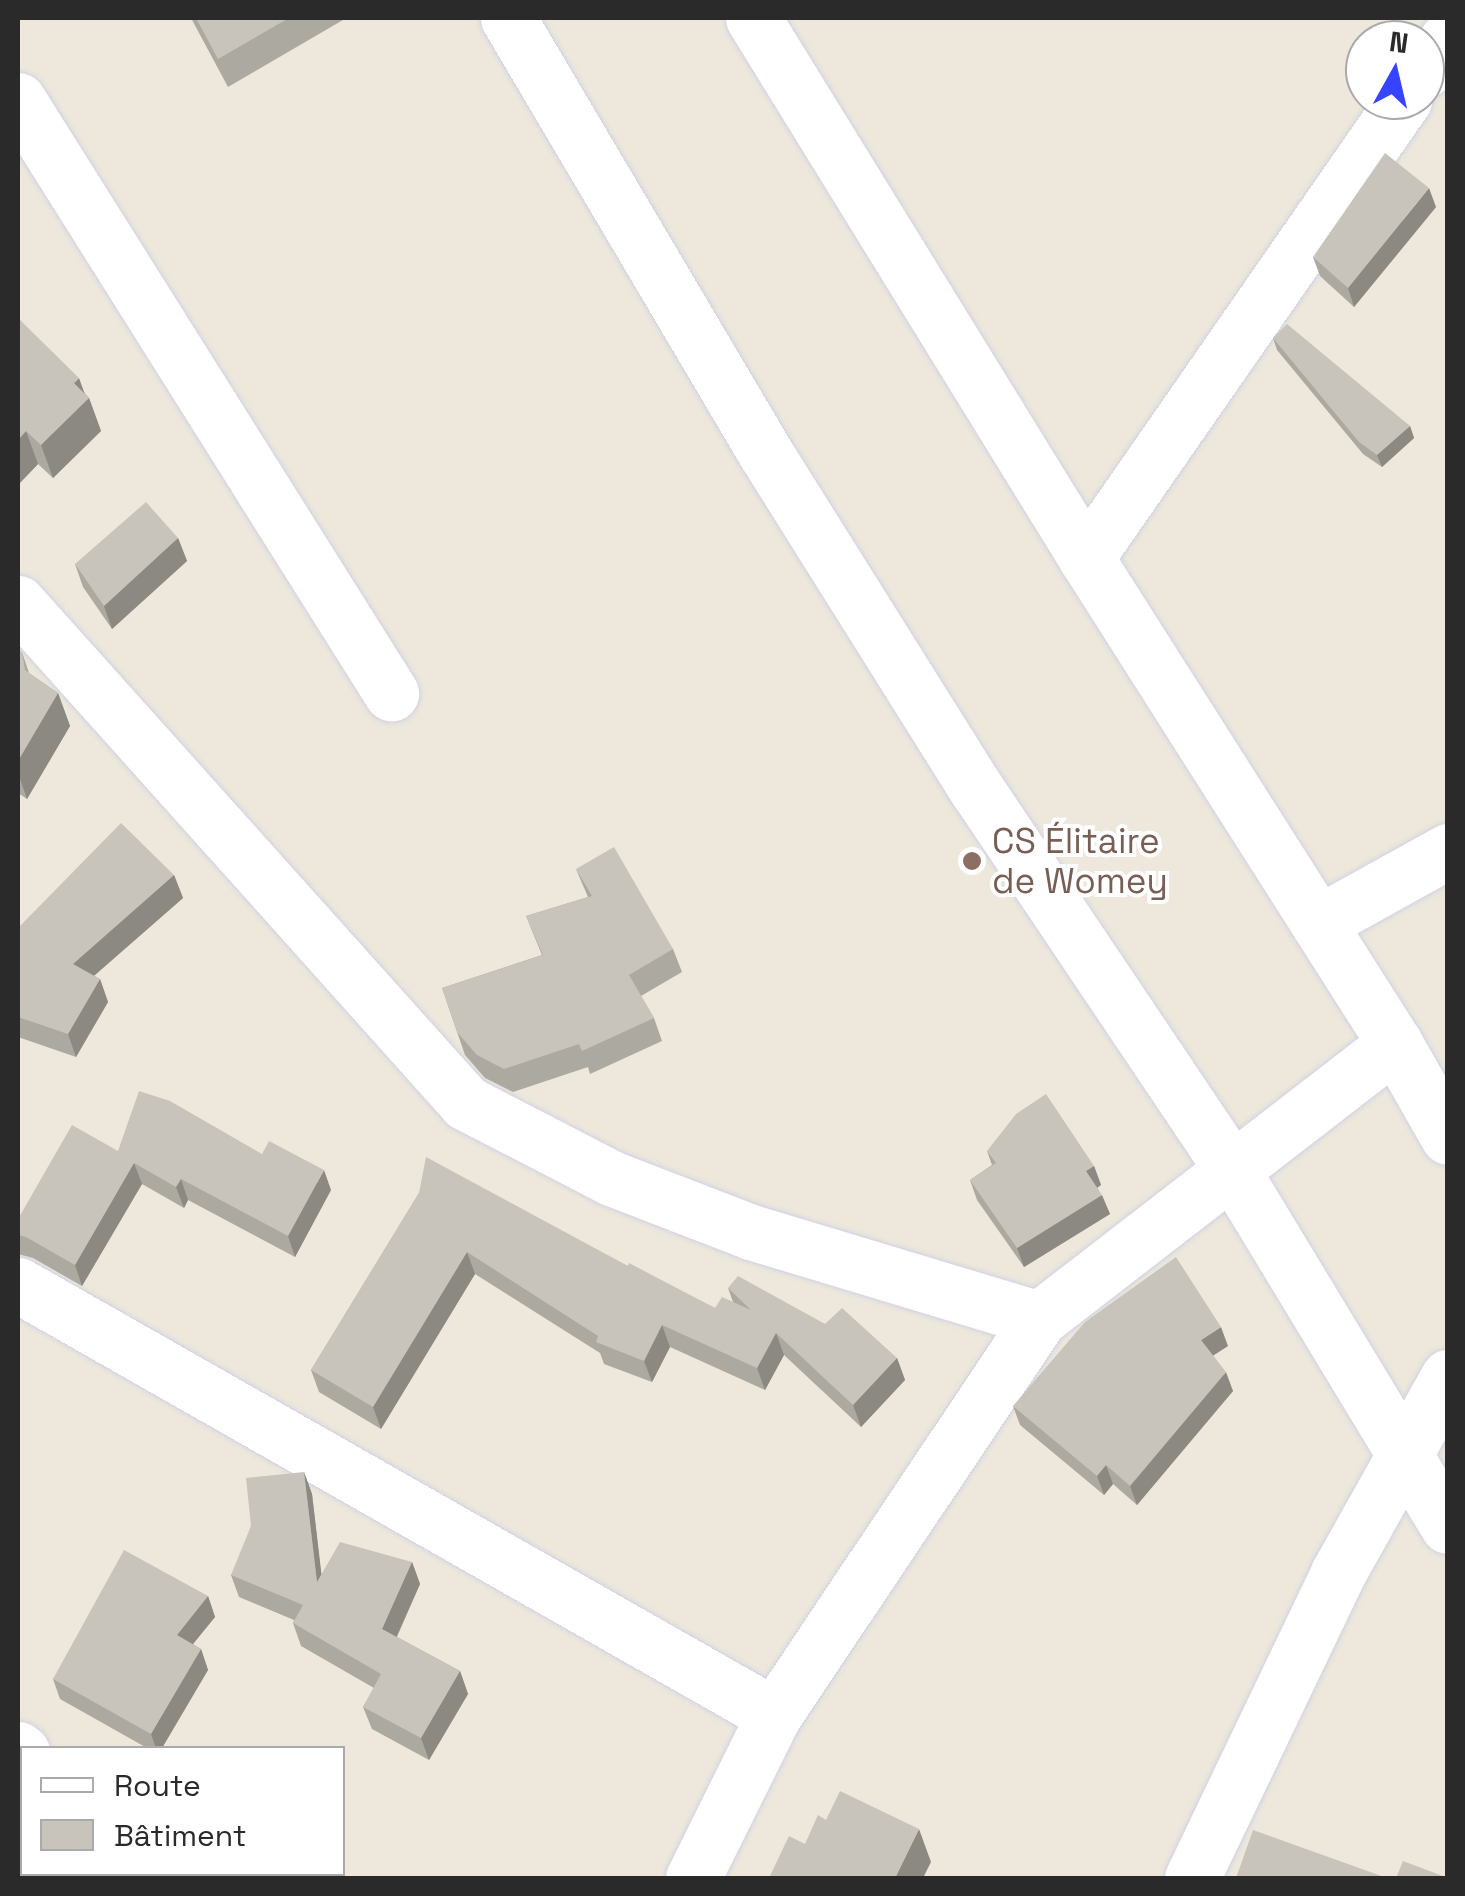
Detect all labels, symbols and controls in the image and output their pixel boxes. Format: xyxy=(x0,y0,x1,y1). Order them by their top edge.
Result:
north arrow xyxy=(1345,20,1445,120)
text: N xyxy=(1387,23,1411,61)
place label: CS Élitaire de Womey xyxy=(992,820,1168,902)
marker: CS Élitaire de Womey xyxy=(961,850,983,872)
legend xyxy=(20,1746,345,1876)
text: Route xyxy=(114,1766,201,1805)
text: Bâtiment xyxy=(114,1816,247,1855)

